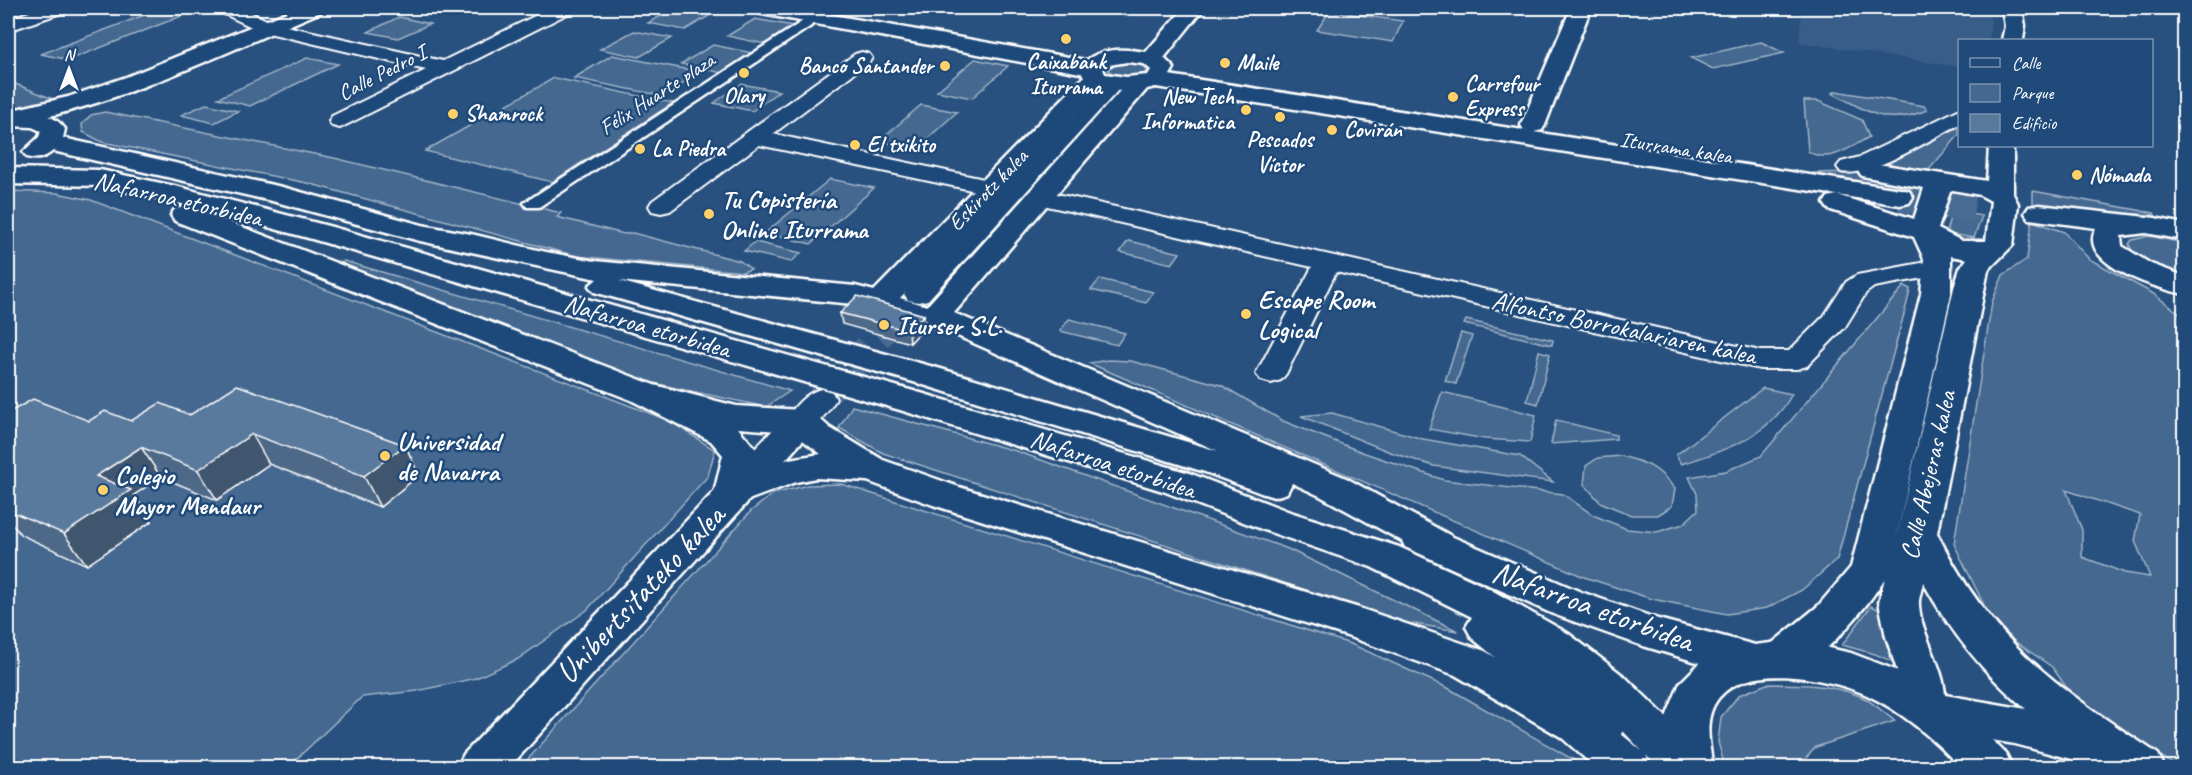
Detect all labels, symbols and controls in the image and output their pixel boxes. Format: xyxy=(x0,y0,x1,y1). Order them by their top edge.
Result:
marker: Caixabank Iturrama xyxy=(1059,32,1073,46)
street label: Calle Pedro I xyxy=(333,36,436,107)
north arrow xyxy=(39,39,99,99)
legend xyxy=(1958,39,2153,147)
text: N xyxy=(64,45,77,65)
street label: Félix Huarte plaza xyxy=(594,45,722,142)
place label: Caixabank Iturrama xyxy=(1026,48,1107,101)
place label: Maile xyxy=(1237,49,1280,77)
place label: Banco Santander xyxy=(799,52,936,80)
text: Calle xyxy=(2012,52,2041,74)
marker: Maile xyxy=(1218,56,1232,70)
marker: Banco Santander xyxy=(938,59,952,73)
marker: Olary xyxy=(737,66,751,80)
place label: Carrefour Express xyxy=(1465,70,1542,123)
place label: Olary xyxy=(724,82,767,110)
text: Parque xyxy=(2012,82,2054,104)
place label: New Tech Informatica xyxy=(1141,83,1236,136)
marker: Carrefour Express xyxy=(1446,90,1460,104)
place label: Shamrock xyxy=(465,100,544,128)
marker: New Tech Informatica xyxy=(1239,103,1253,117)
marker: Shamrock xyxy=(446,107,460,121)
marker: Pescados Víctor xyxy=(1273,110,1287,124)
text: Edificio xyxy=(2012,112,2058,134)
place label: Covirán xyxy=(1344,116,1403,144)
marker: Covirán xyxy=(1325,123,1339,137)
street label: Iturrama kalea xyxy=(1618,125,1736,171)
place label: Pescados Víctor xyxy=(1247,126,1315,179)
place label: El txikito xyxy=(867,131,937,159)
place label: La Piedra xyxy=(652,135,727,163)
marker: El txikito xyxy=(848,138,862,152)
marker: La Piedra xyxy=(633,142,647,156)
street label: Eskirotz kalea xyxy=(942,142,1035,237)
place label: Nómada xyxy=(2089,161,2153,189)
street label: Nafarroa etorbidea xyxy=(91,164,268,235)
marker: Nómada xyxy=(2070,168,2084,182)
place label: Tu Copistería Online Iturrama xyxy=(721,183,870,246)
marker: Tu Copistería Online Iturrama xyxy=(702,207,716,221)
place label: Escape Room Logical xyxy=(1258,283,1376,346)
street label: Alfontso Borrokalariaren kalea xyxy=(1489,284,1761,373)
street label: Nafarroa etorbidea xyxy=(560,286,736,366)
marker: Escape Room Logical xyxy=(1239,307,1253,321)
place label: Iturser S.L. xyxy=(896,309,1003,342)
marker: Iturser S.L. xyxy=(877,318,891,332)
street label: Calle Abejeras kalea xyxy=(1893,386,1964,563)
street label: Nafarroa etorbidea xyxy=(1026,422,1202,507)
place label: Universidad de Navarra xyxy=(397,425,504,488)
marker: Universidad de Navarra xyxy=(378,449,392,463)
place label: Colegio Mayor Mendaur xyxy=(115,459,262,522)
marker: Colegio Mayor Mendaur xyxy=(96,483,110,497)
street label: Unibertsitateko kalea xyxy=(547,494,735,692)
street label: Nafarroa etorbidea xyxy=(1487,551,1702,662)

